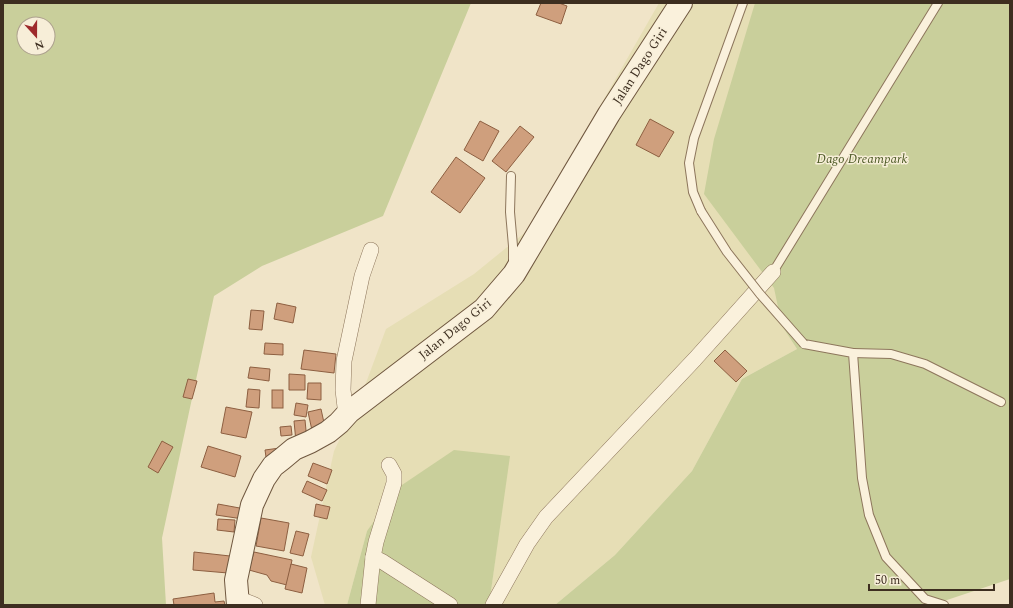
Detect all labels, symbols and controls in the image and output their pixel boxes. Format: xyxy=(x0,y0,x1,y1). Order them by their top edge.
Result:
north arrow xyxy=(16,16,56,56)
street label: Jalan Dago Giri xyxy=(607,23,673,109)
text: N xyxy=(32,35,47,54)
park label: Dago Dreampark xyxy=(816,149,908,169)
street label: Jalan Dago Giri xyxy=(414,293,496,365)
scale bar xyxy=(869,566,994,592)
text: 50 m xyxy=(875,571,900,590)

